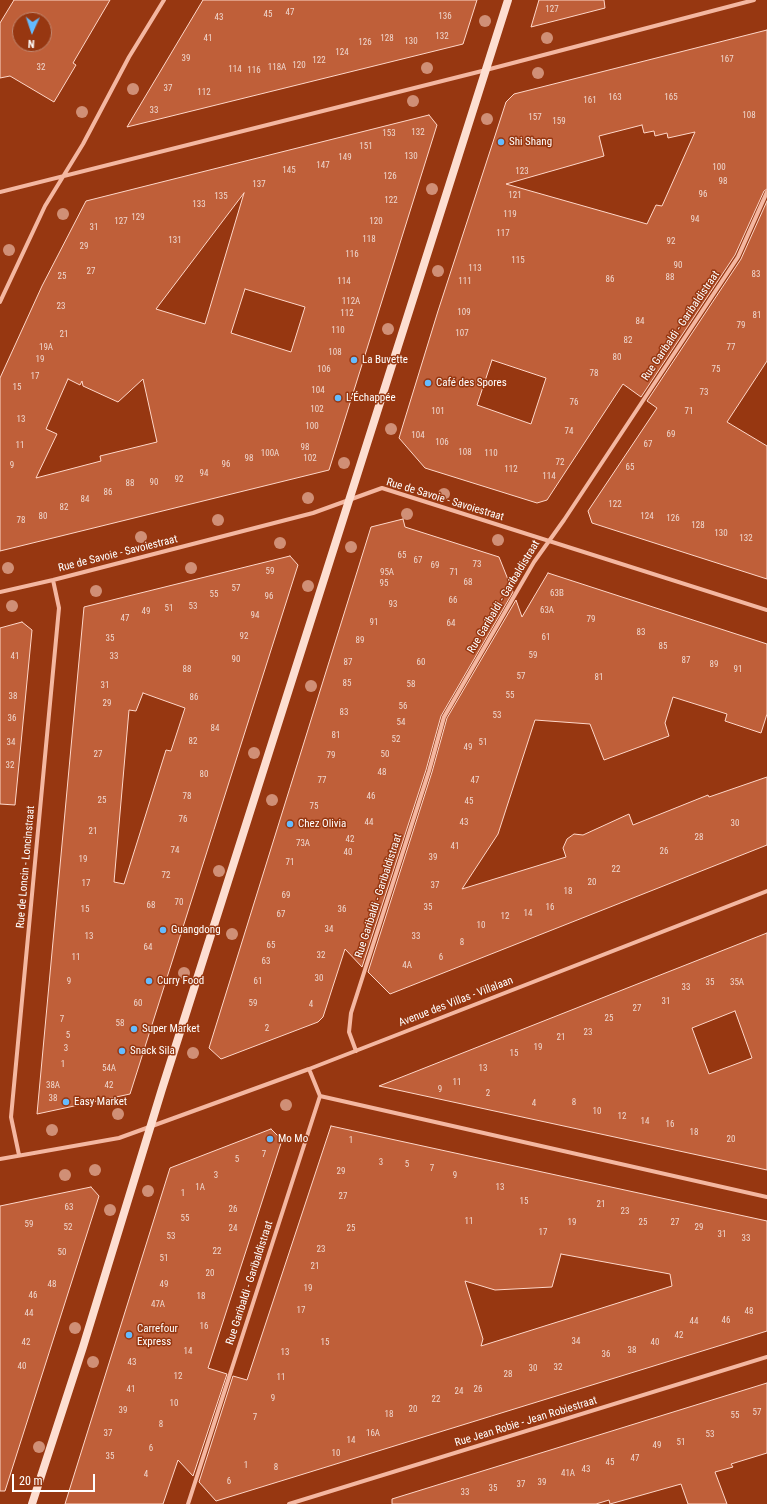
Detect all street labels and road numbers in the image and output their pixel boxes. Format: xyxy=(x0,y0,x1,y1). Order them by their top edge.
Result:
street label: Rue Garibaldi - Garibaldistraat xyxy=(639,269,723,383)
street label: Rue de Savoie - Savoiestraat xyxy=(385,476,505,524)
street label: Rue de Savoie - Savoiestraat xyxy=(57,533,179,575)
street label: Rue Garibaldi - Garibaldistraat xyxy=(465,538,543,656)
street label: Rue de Loncin - Loncinstraat xyxy=(14,805,38,929)
street label: Rue Garibaldi - Garibaldistraat xyxy=(353,832,405,960)
street label: Avenue des Villas - Villalaan xyxy=(397,974,515,1030)
street label: Rue Garibaldi - Garibaldistraat xyxy=(224,1219,276,1347)
street label: Rue Jean Robie - Jean Robiestraat xyxy=(453,1394,599,1450)

